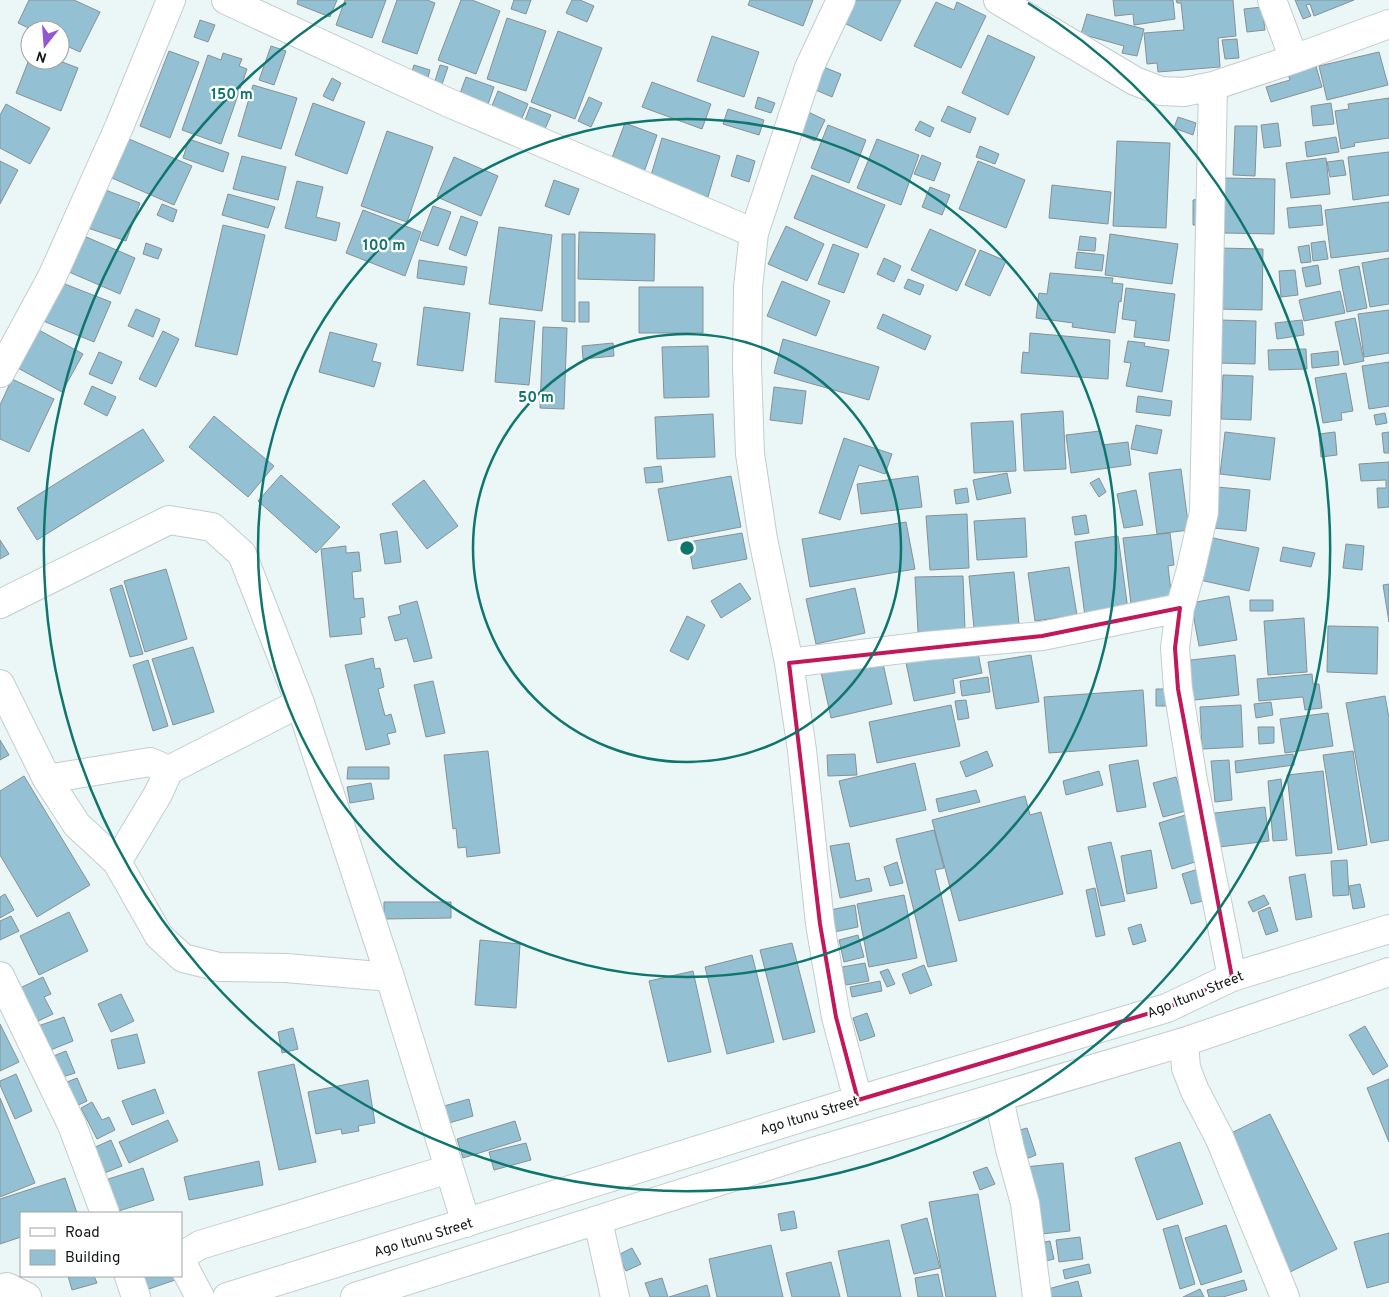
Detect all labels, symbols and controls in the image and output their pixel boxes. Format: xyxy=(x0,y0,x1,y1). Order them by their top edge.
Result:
north arrow xyxy=(20,20,70,70)
text: N xyxy=(34,46,49,66)
text: 150 m xyxy=(211,86,253,105)
text: 100 m xyxy=(363,237,405,256)
text: 50 m xyxy=(518,389,554,408)
centre of rings xyxy=(678,539,696,557)
street label: Ago Itunu Street xyxy=(1145,968,1246,1023)
street label: Ago Itunu Street xyxy=(758,1093,861,1140)
legend xyxy=(20,1212,182,1277)
street label: Ago Itunu Street xyxy=(372,1215,475,1262)
text: Road xyxy=(65,1224,100,1243)
text: Building xyxy=(65,1249,120,1268)

